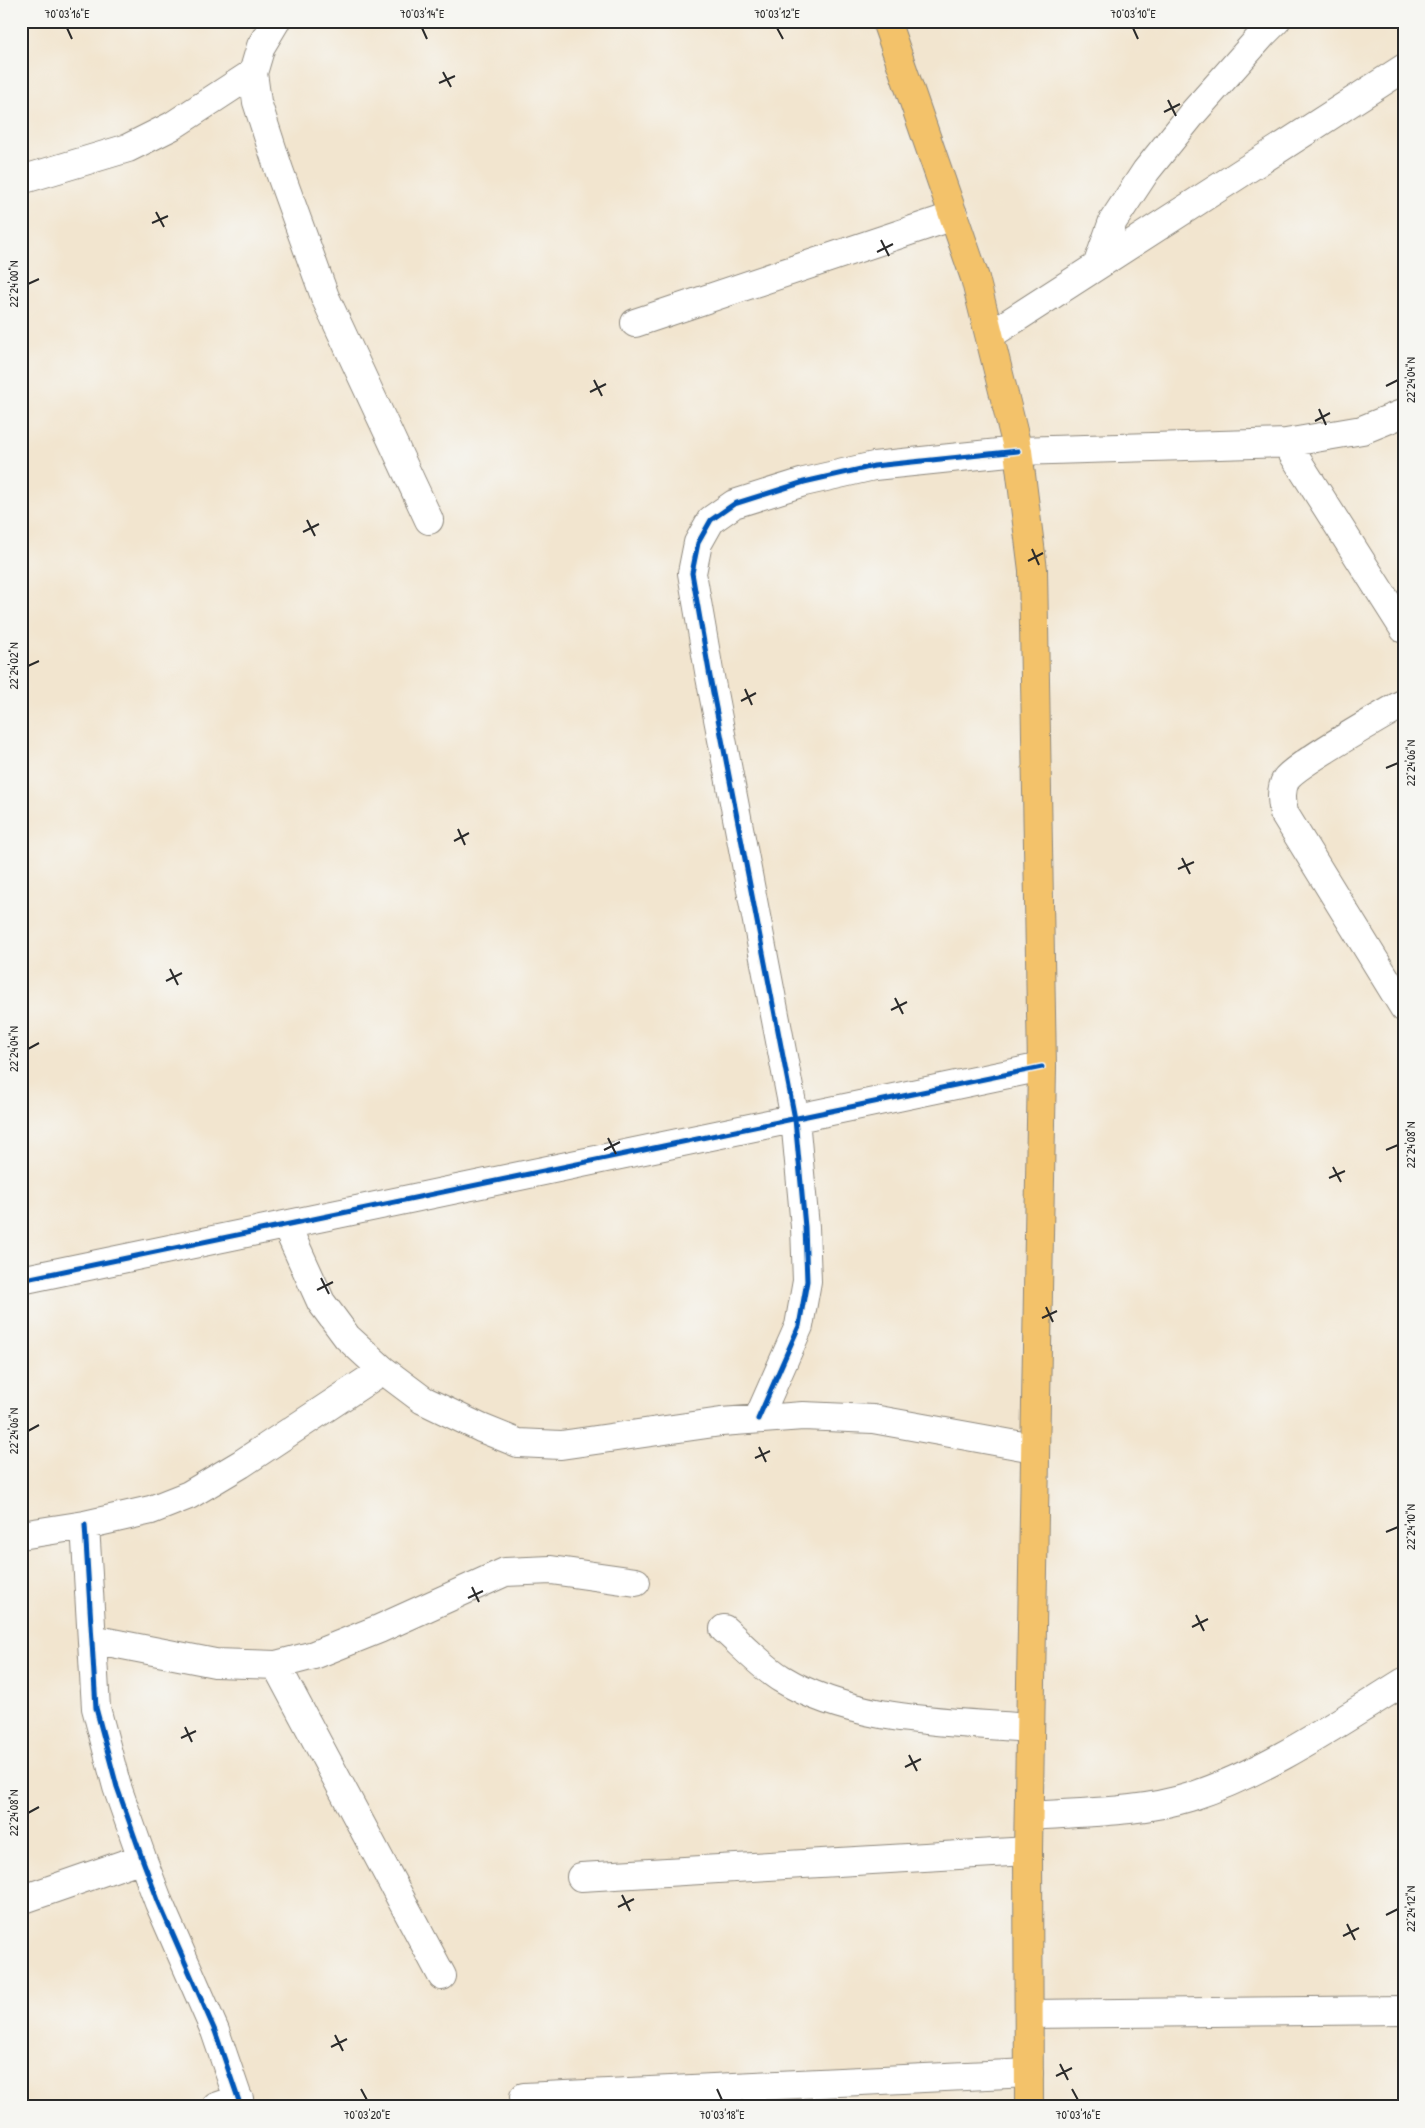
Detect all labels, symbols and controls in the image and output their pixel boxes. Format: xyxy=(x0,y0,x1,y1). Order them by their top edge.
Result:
text: 70°03'16"E xyxy=(45,5,90,22)
text: 70°03'14"E xyxy=(400,5,445,22)
text: 70°03'12"E xyxy=(754,5,801,22)
text: 70°03'10"E xyxy=(1110,5,1156,22)
text: 22°24'00"N xyxy=(5,261,22,307)
text: 22°24'04"N xyxy=(1402,357,1419,403)
text: 22°24'02"N xyxy=(5,642,22,690)
text: 22°24'06"N xyxy=(1402,740,1419,786)
text: 22°24'04"N xyxy=(5,1026,22,1072)
text: 22°24'08"N xyxy=(1402,1122,1419,1168)
text: 22°24'06"N xyxy=(5,1408,22,1454)
text: 22°24'10"N xyxy=(1402,1504,1419,1550)
text: 22°24'08"N xyxy=(5,1790,22,1836)
text: 22°24'12"N xyxy=(1402,1886,1419,1932)
text: 70°03'20"E xyxy=(344,2106,391,2123)
text: 70°03'18"E xyxy=(699,2106,745,2123)
text: 70°03'16"E xyxy=(1056,2106,1101,2123)

